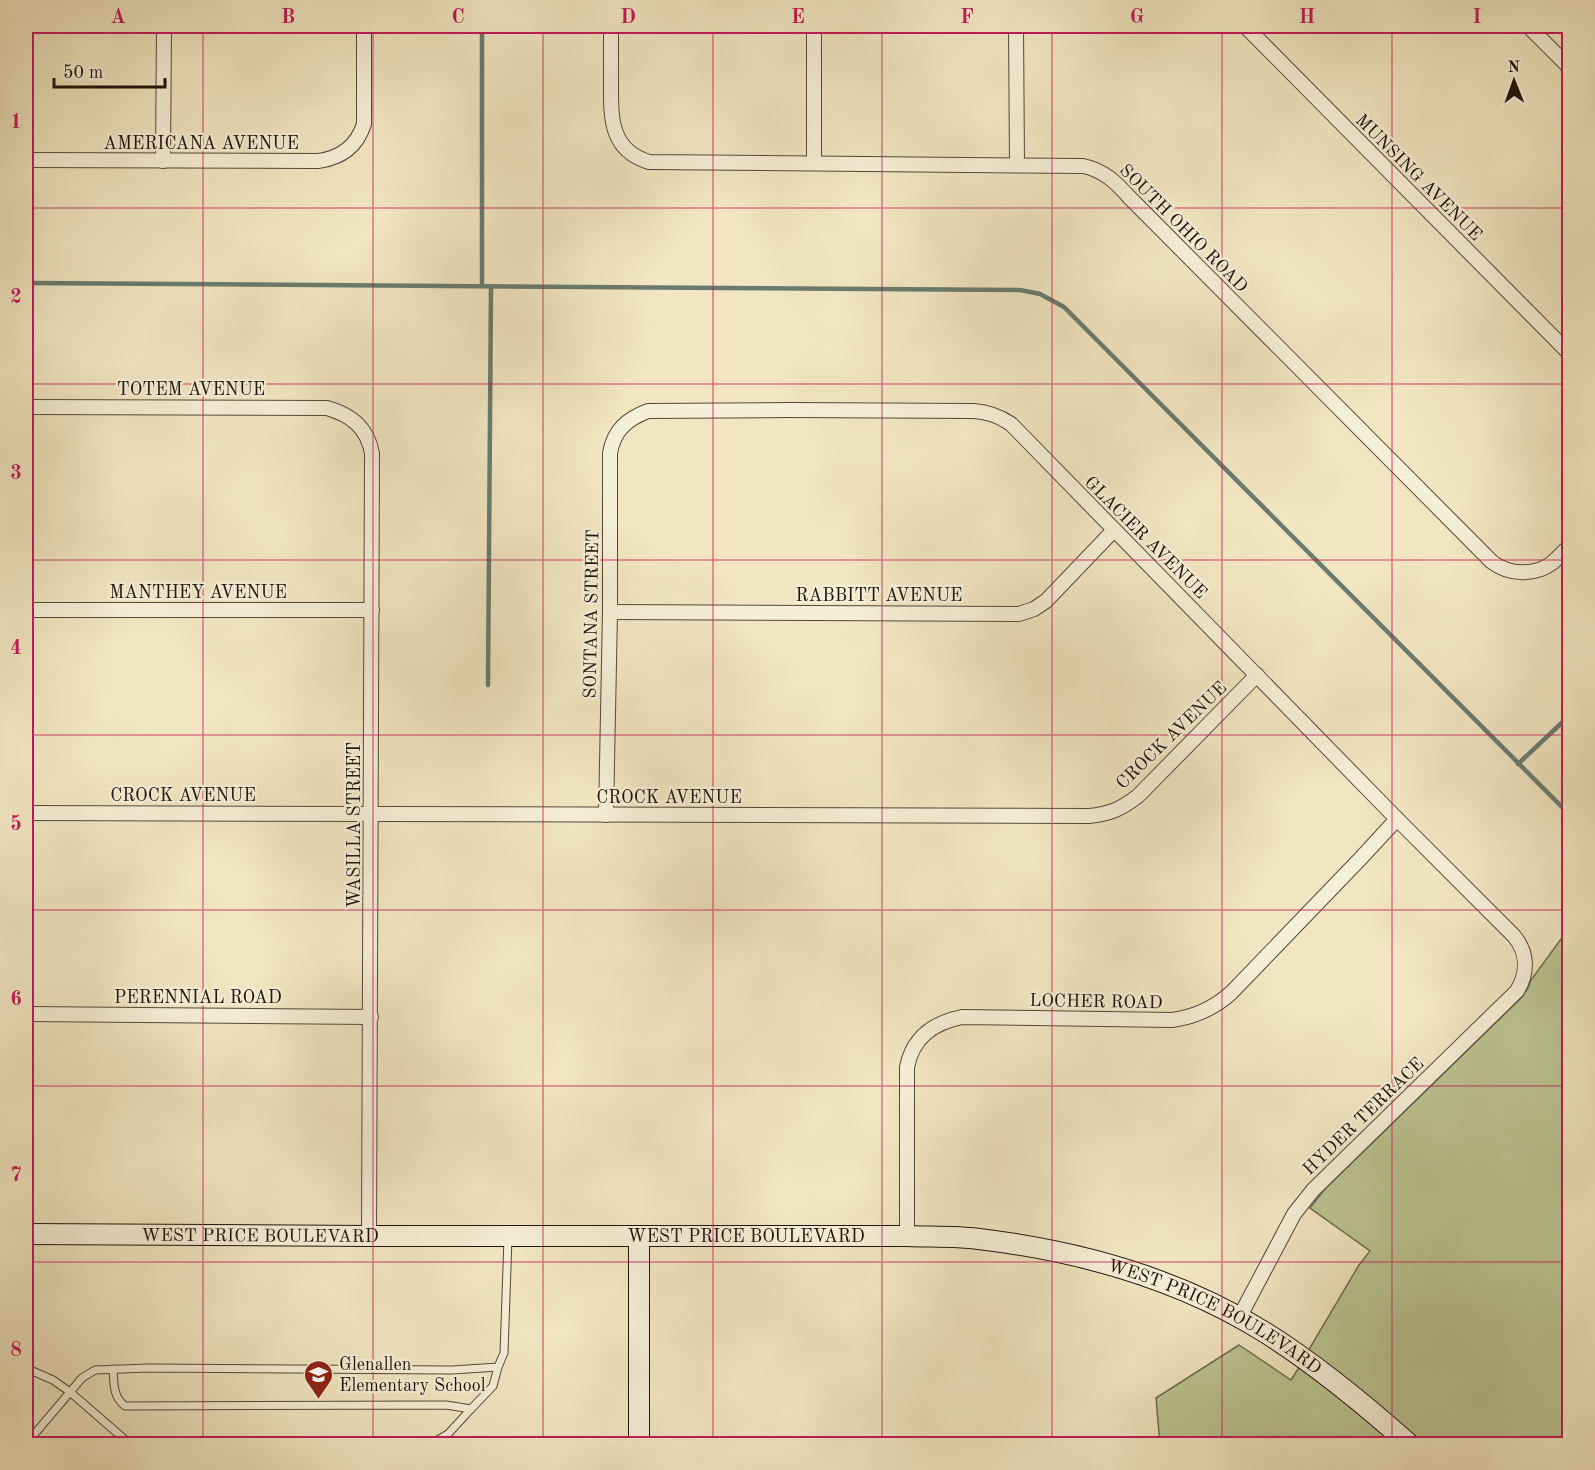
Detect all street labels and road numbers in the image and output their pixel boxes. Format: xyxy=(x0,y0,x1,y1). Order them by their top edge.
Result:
street label: MUNSING AVENUE xyxy=(1352,111,1485,244)
street label: AMERICANA AVENUE xyxy=(103,135,299,153)
street label: SOUTH OHIO ROAD xyxy=(1116,161,1251,296)
street label: TOTEM AVENUE xyxy=(117,381,265,399)
street label: GLACIER AVENUE xyxy=(1081,473,1210,602)
street label: SONTANA STREET xyxy=(582,529,602,699)
street label: MANTHEY AVENUE xyxy=(109,584,287,602)
street label: RABBITT AVENUE xyxy=(796,587,962,605)
street label: CROCK AVENUE xyxy=(1113,679,1230,793)
street label: WASILLA STREET xyxy=(346,742,364,908)
street label: CROCK AVENUE xyxy=(110,787,256,805)
street label: CROCK AVENUE xyxy=(596,789,742,807)
street label: PERENNIAL ROAD xyxy=(114,989,282,1007)
street label: LOCHER ROAD xyxy=(1029,992,1163,1012)
street label: HYDER TERRACE xyxy=(1300,1055,1428,1179)
street label: WEST PRICE BOULEVARD xyxy=(141,1227,379,1246)
street label: WEST PRICE BOULEVARD xyxy=(627,1228,865,1246)
street label: WEST PRICE BOULEVARD xyxy=(1106,1257,1324,1378)

